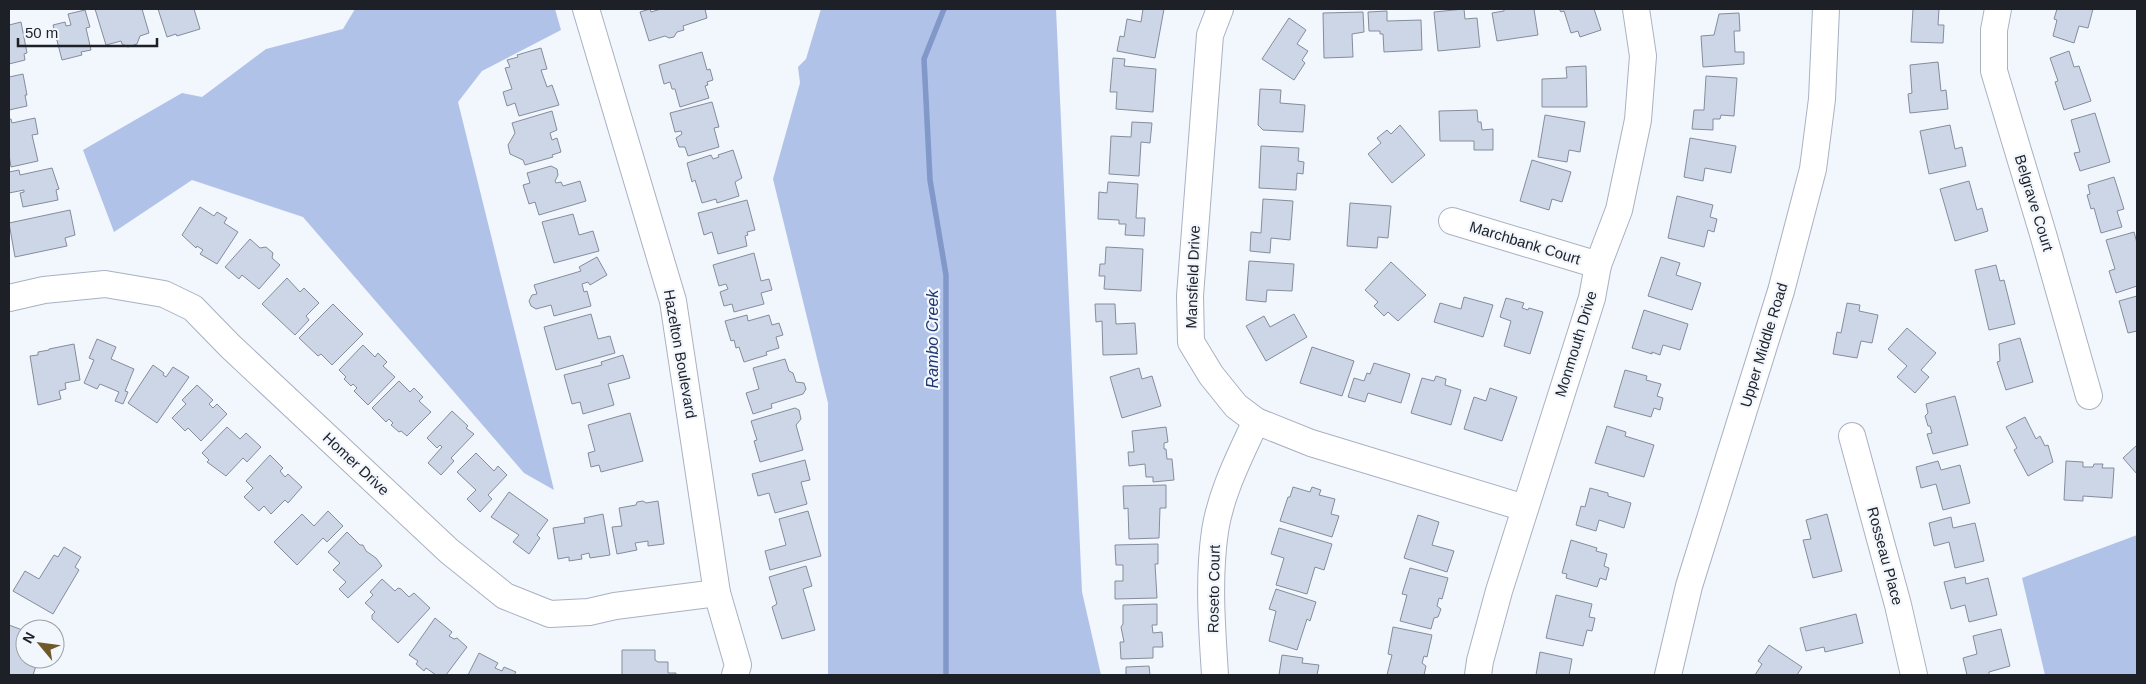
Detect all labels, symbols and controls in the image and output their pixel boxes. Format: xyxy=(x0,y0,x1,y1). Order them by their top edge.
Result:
scale bar xyxy=(18,15,156,47)
text: 50 m xyxy=(25,24,58,41)
street label: Belgrave Court xyxy=(2012,153,2057,254)
street label: Marchbank Court xyxy=(1468,218,1583,268)
street label: Mansfield Drive xyxy=(1182,225,1203,329)
street label: Upper Middle Road xyxy=(1736,281,1791,409)
street label: Hazelton Boulevard xyxy=(661,288,700,420)
water label: Rambo Creek xyxy=(924,289,941,388)
street label: Monmouth Drive xyxy=(1551,289,1600,399)
street label: Homer Drive xyxy=(320,429,393,499)
street label: Rosseau Place xyxy=(1864,505,1907,607)
street label: Roseto Court xyxy=(1204,544,1223,633)
north arrow xyxy=(15,619,65,669)
text: N xyxy=(19,629,38,646)

